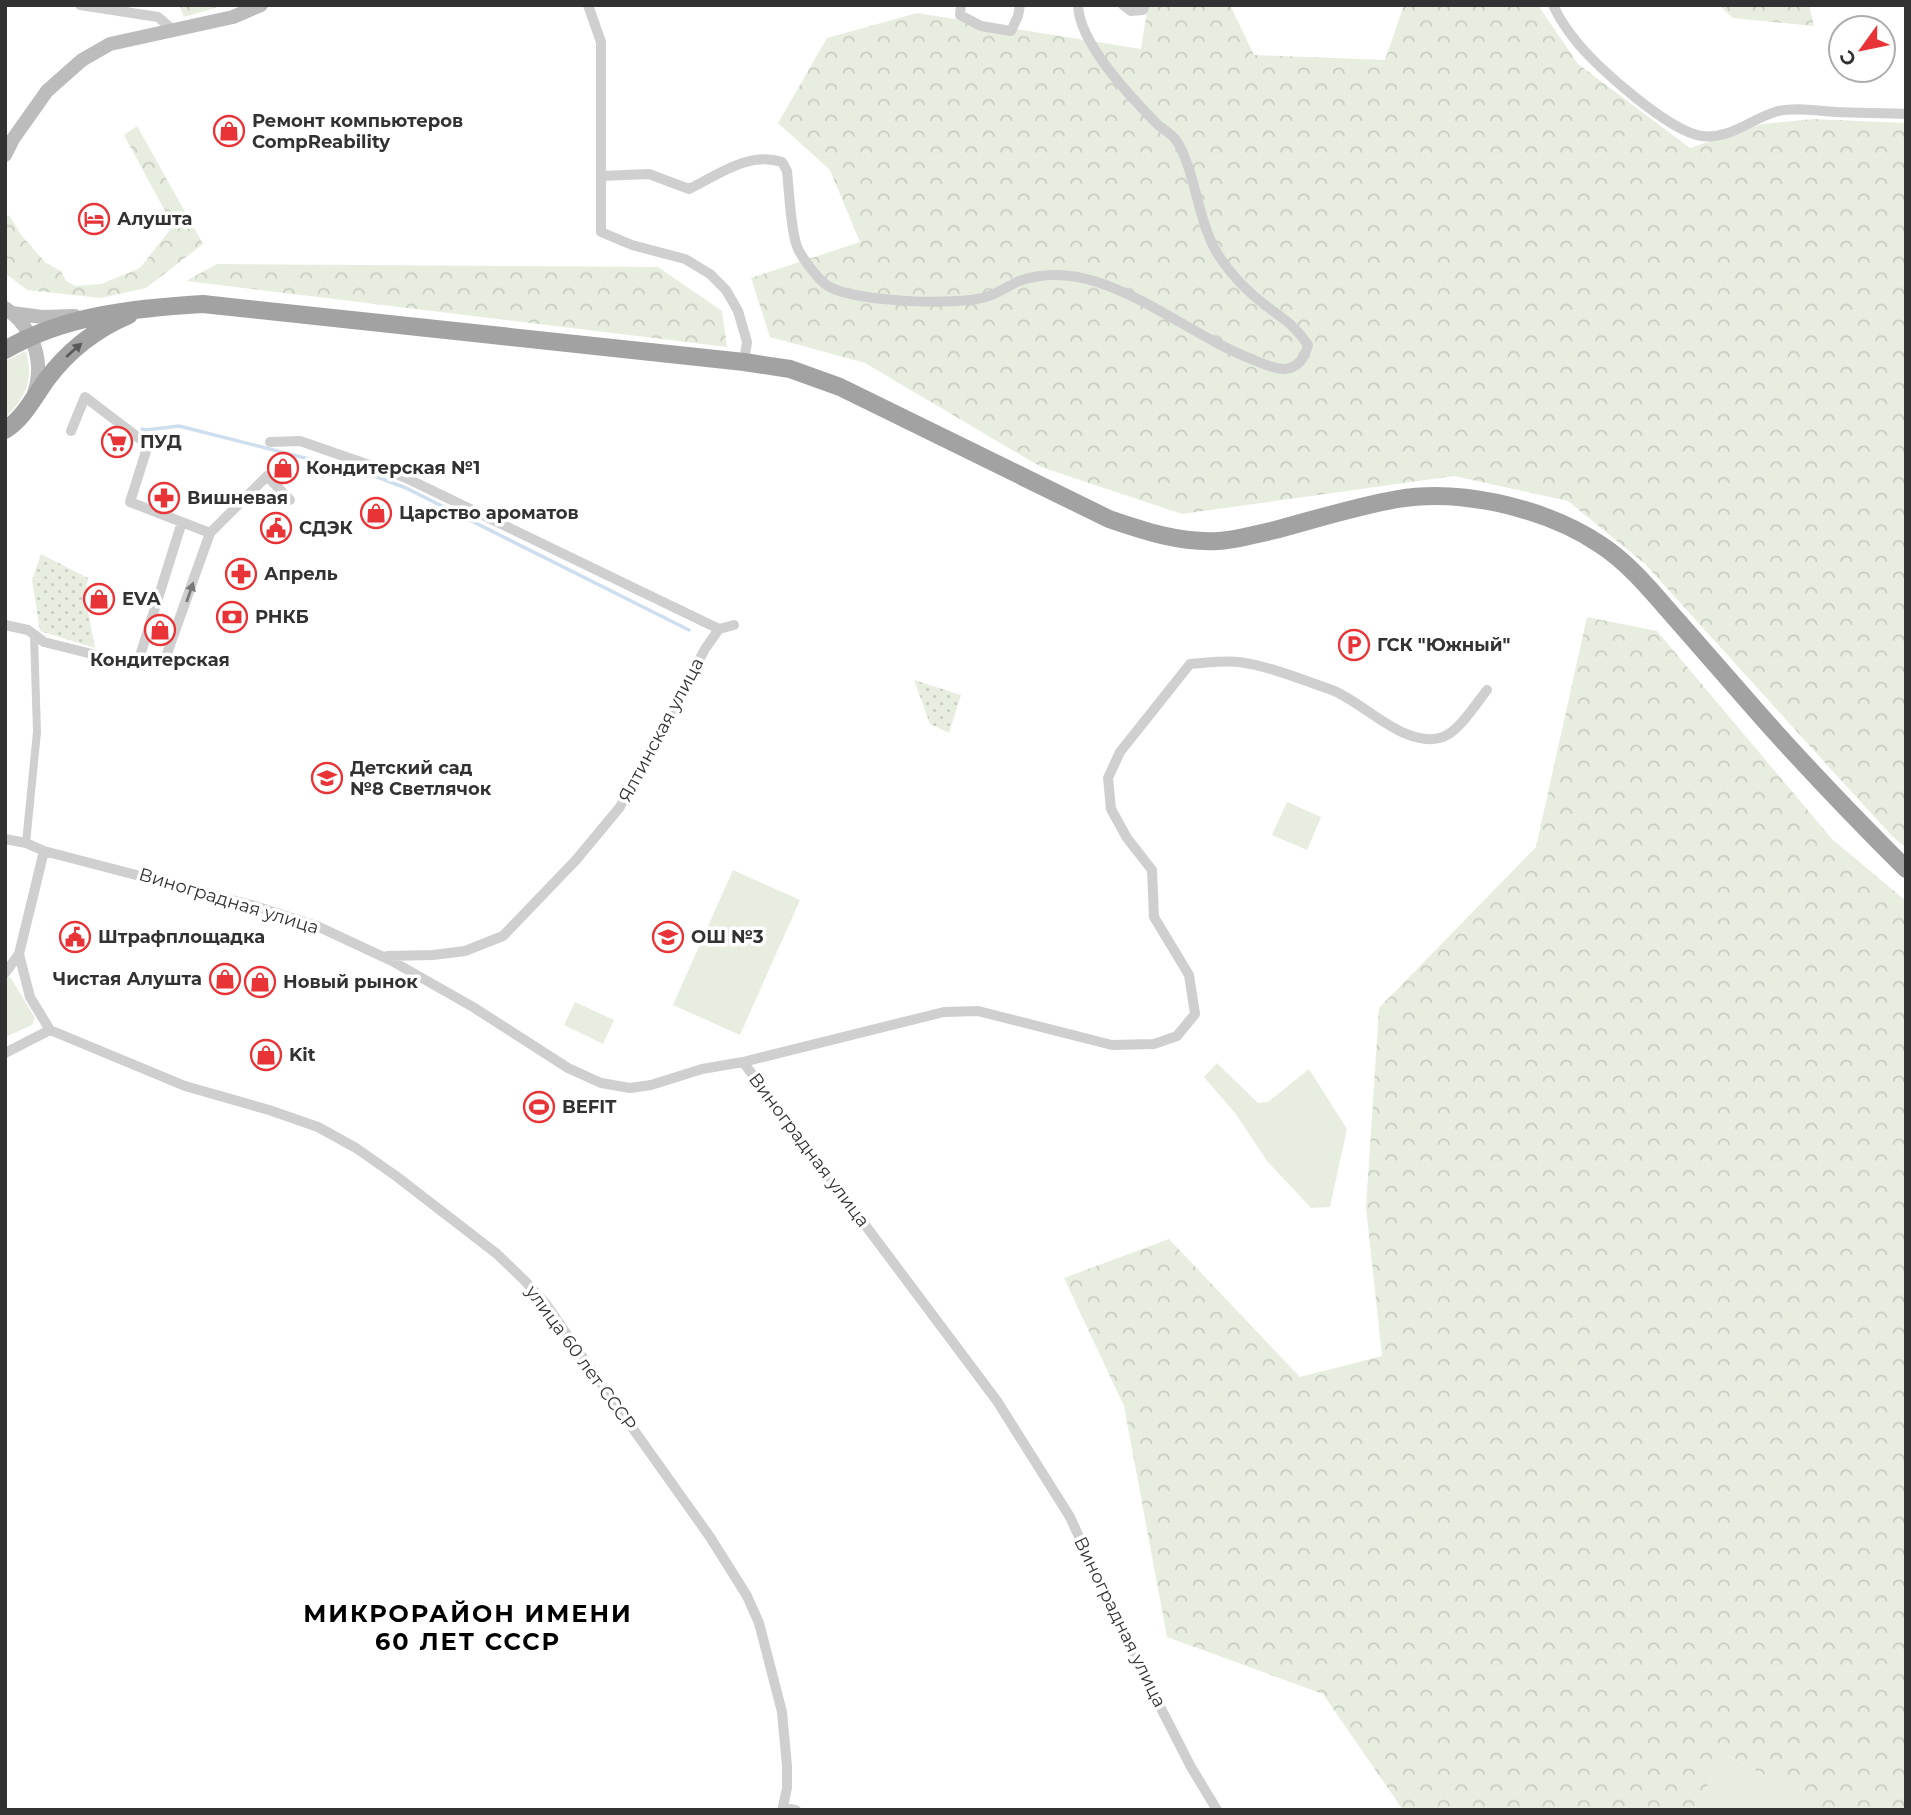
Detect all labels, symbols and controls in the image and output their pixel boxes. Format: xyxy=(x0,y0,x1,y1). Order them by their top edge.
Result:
north arrow xyxy=(1827,14,1897,84)
text: С xyxy=(1835,46,1862,70)
place label: Ремонт компьютеров CompReability xyxy=(252,110,463,153)
shop icon: Ремонт компьютеров CompReability xyxy=(212,114,246,148)
hotel icon: Алушта xyxy=(77,202,111,236)
place label: Алушта xyxy=(117,208,192,230)
one-way arrow xyxy=(65,343,82,359)
supermarket icon: ПУД xyxy=(100,425,134,459)
place label: ПУД xyxy=(140,431,182,453)
shop icon: Кондитерская №1 xyxy=(266,451,300,485)
place label: Кондитерская №1 xyxy=(306,457,480,479)
pharmacy icon: Вишневая xyxy=(147,481,181,515)
place label: Вишневая xyxy=(187,487,288,509)
shop icon: Царство ароматов xyxy=(359,496,393,530)
place label: Царство ароматов xyxy=(399,502,579,524)
public building icon: СДЭК xyxy=(259,511,293,545)
place label: СДЭК xyxy=(299,517,354,539)
pharmacy icon: Апрель xyxy=(224,557,258,591)
place label: Апрель xyxy=(264,563,338,585)
one-way arrow xyxy=(185,581,196,602)
shop icon: EVA xyxy=(82,582,116,616)
place label: EVA xyxy=(122,588,161,610)
bank icon: РНКБ xyxy=(215,600,249,634)
place label: РНКБ xyxy=(255,606,309,628)
shop icon: Кондитерская xyxy=(143,613,177,647)
parking icon: ГСК "Южный" xyxy=(1337,628,1371,662)
place label: ГСК "Южный" xyxy=(1377,634,1510,656)
place label: Кондитерская xyxy=(90,649,230,671)
street label: Ялтинская улица xyxy=(614,654,708,806)
place label: Детский сад №8 Светлячок xyxy=(350,757,492,800)
school or university icon: Детский сад №8 Светлячок xyxy=(310,761,344,795)
street label: Виноградная улица xyxy=(136,863,322,939)
public building icon: Штрафплощадка xyxy=(58,920,92,954)
school or university icon: ОШ №3 xyxy=(651,920,685,954)
place label: Штрафплощадка xyxy=(98,926,265,948)
place label: ОШ №3 xyxy=(691,926,764,948)
shop icon: Чистая Алушта xyxy=(208,962,242,996)
shop icon: Новый рынок xyxy=(243,965,277,999)
place label: Чистая Алушта xyxy=(53,968,202,990)
place label: Новый рынок xyxy=(283,971,418,993)
shop icon: Kit xyxy=(249,1038,283,1072)
place label: Kit xyxy=(289,1044,316,1066)
street label: Виноградная улица xyxy=(744,1069,874,1231)
sports icon: BEFIT xyxy=(522,1090,556,1124)
place label: BEFIT xyxy=(562,1096,617,1118)
street label: улица 60 лет СССР xyxy=(520,1280,641,1435)
street label: Виноградная улица xyxy=(1069,1533,1171,1711)
district label: МИКРОРАЙОН ИМЕНИ 60 ЛЕТ СССР xyxy=(303,1599,633,1656)

